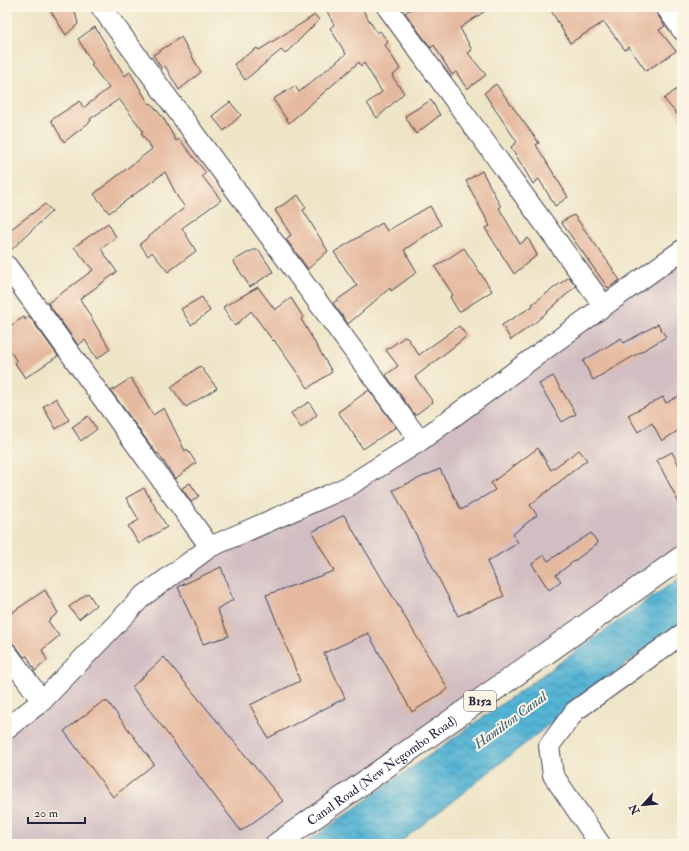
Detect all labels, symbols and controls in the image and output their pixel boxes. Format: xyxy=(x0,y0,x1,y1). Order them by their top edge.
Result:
water label: Hamilton Canal xyxy=(470,687,551,753)
road number: B152 xyxy=(464,691,496,711)
street label: Canal Road (New Negombo Road) xyxy=(304,712,460,829)
north arrow xyxy=(623,785,663,825)
scale bar xyxy=(28,799,85,825)
text: N xyxy=(626,801,643,818)
text: 20 m xyxy=(34,806,59,821)

